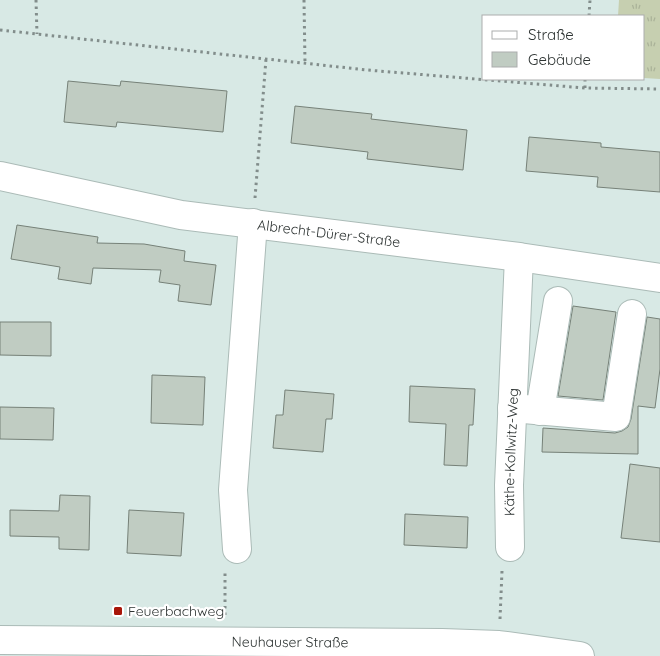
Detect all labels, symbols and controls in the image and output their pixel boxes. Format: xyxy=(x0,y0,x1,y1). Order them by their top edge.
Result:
legend xyxy=(482,15,645,80)
text: Straße xyxy=(528,25,574,44)
text: Gebäude xyxy=(528,50,591,69)
street label: Albrecht-Dürer-Straße xyxy=(256,216,401,251)
street label: Käthe-Kollwitz-Weg xyxy=(500,388,522,516)
place label: Feuerbachweg xyxy=(128,602,224,620)
marker: Feuerbachweg xyxy=(112,605,124,617)
street label: Neuhauser Straße xyxy=(232,633,349,651)

